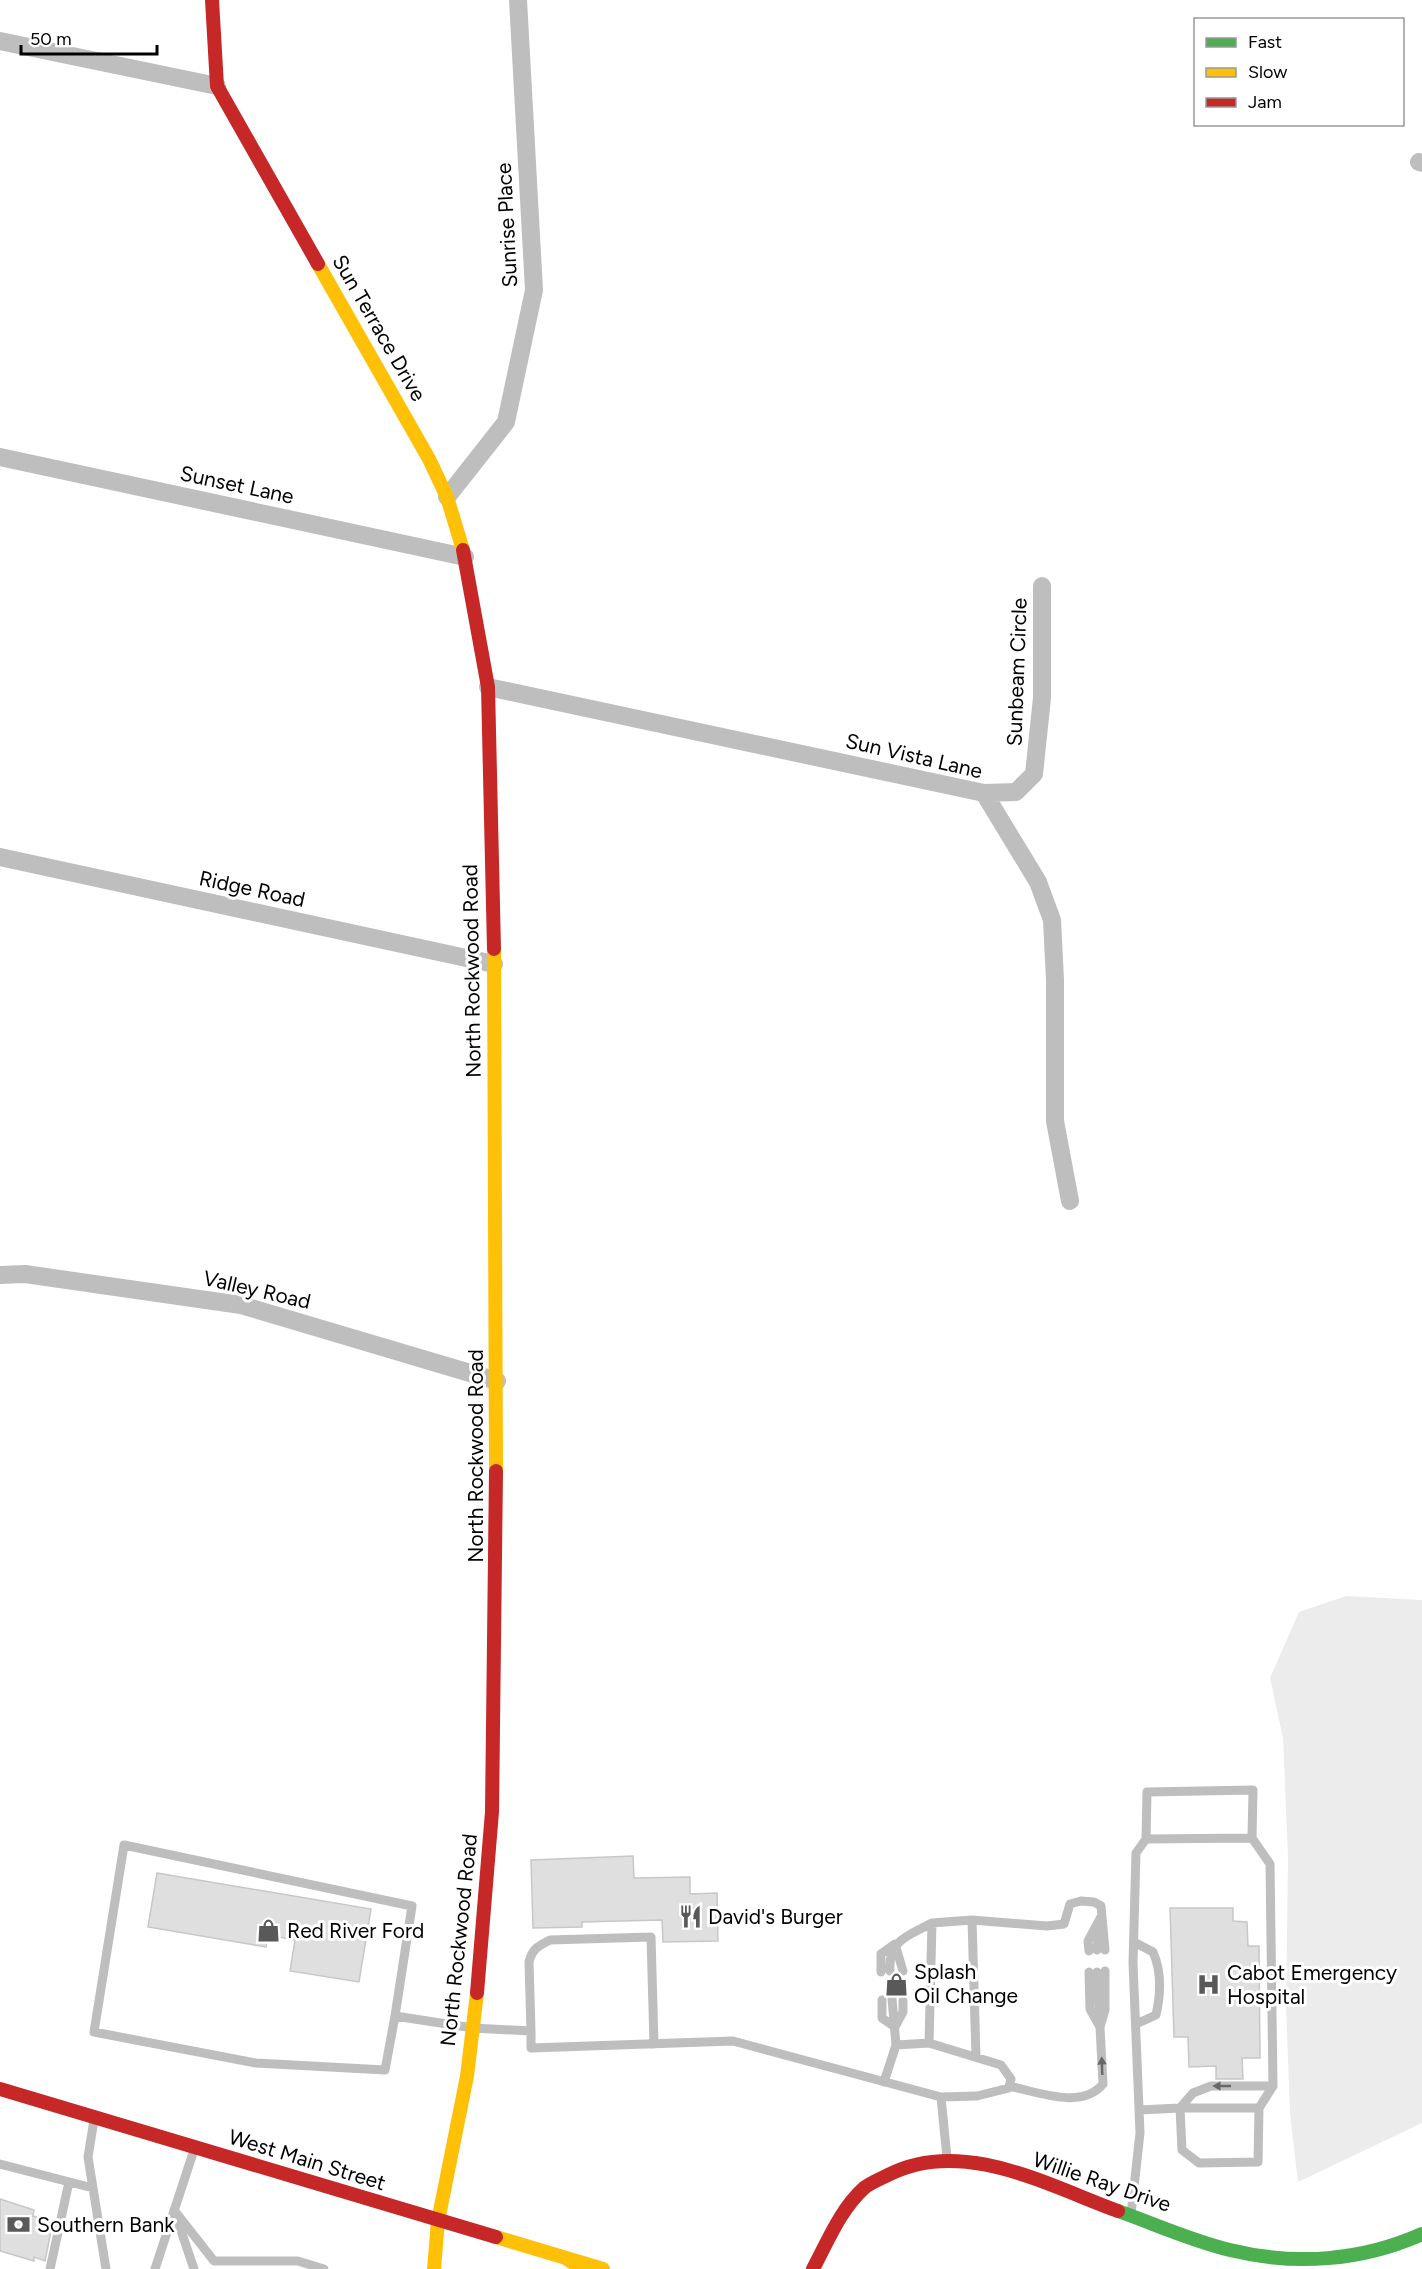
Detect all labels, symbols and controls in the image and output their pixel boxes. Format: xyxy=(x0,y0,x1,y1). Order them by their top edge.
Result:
scale bar xyxy=(21,18,158,56)
legend xyxy=(1194,18,1404,126)
text: 50 m xyxy=(30,28,72,50)
text: Fast xyxy=(1248,31,1282,53)
text: Slow xyxy=(1248,61,1287,83)
text: Jam xyxy=(1248,91,1282,113)
street label: Sunrise Place xyxy=(491,162,522,288)
street label: Sun Terrace Drive xyxy=(327,250,431,405)
street label: Sunset Lane xyxy=(178,460,296,509)
street label: Sunbeam Circle xyxy=(1001,597,1032,747)
street label: Sun Vista Lane xyxy=(843,728,985,783)
street label: North Rockwood Road xyxy=(457,864,486,1078)
street label: Ridge Road xyxy=(197,865,307,912)
street label: Valley Road xyxy=(201,1265,313,1314)
street label: North Rockwood Road xyxy=(463,1349,488,1563)
street label: North Rockwood Road xyxy=(435,1832,482,2048)
restaurant icon: David's Burger xyxy=(677,1904,703,1930)
place label: David's Burger xyxy=(708,1904,843,1929)
shop icon: Red River Ford xyxy=(256,1918,282,1944)
place label: Red River Ford xyxy=(287,1918,424,1943)
place label: Splash Oil Change xyxy=(914,1959,1018,2008)
place label: Cabot Emergency Hospital xyxy=(1227,1960,1397,2009)
shop icon: Splash Oil Change xyxy=(883,1971,909,1997)
hospital icon: Cabot Emergency Hospital xyxy=(1196,1972,1222,1998)
one-way arrow xyxy=(1097,2056,1106,2075)
one-way arrow xyxy=(1213,2081,1232,2091)
street label: West Main Street xyxy=(226,2124,389,2195)
street label: Willie Ray Drive xyxy=(1030,2146,1174,2217)
bank icon: Southern Bank xyxy=(6,2212,32,2238)
place label: Southern Bank xyxy=(37,2212,175,2237)

